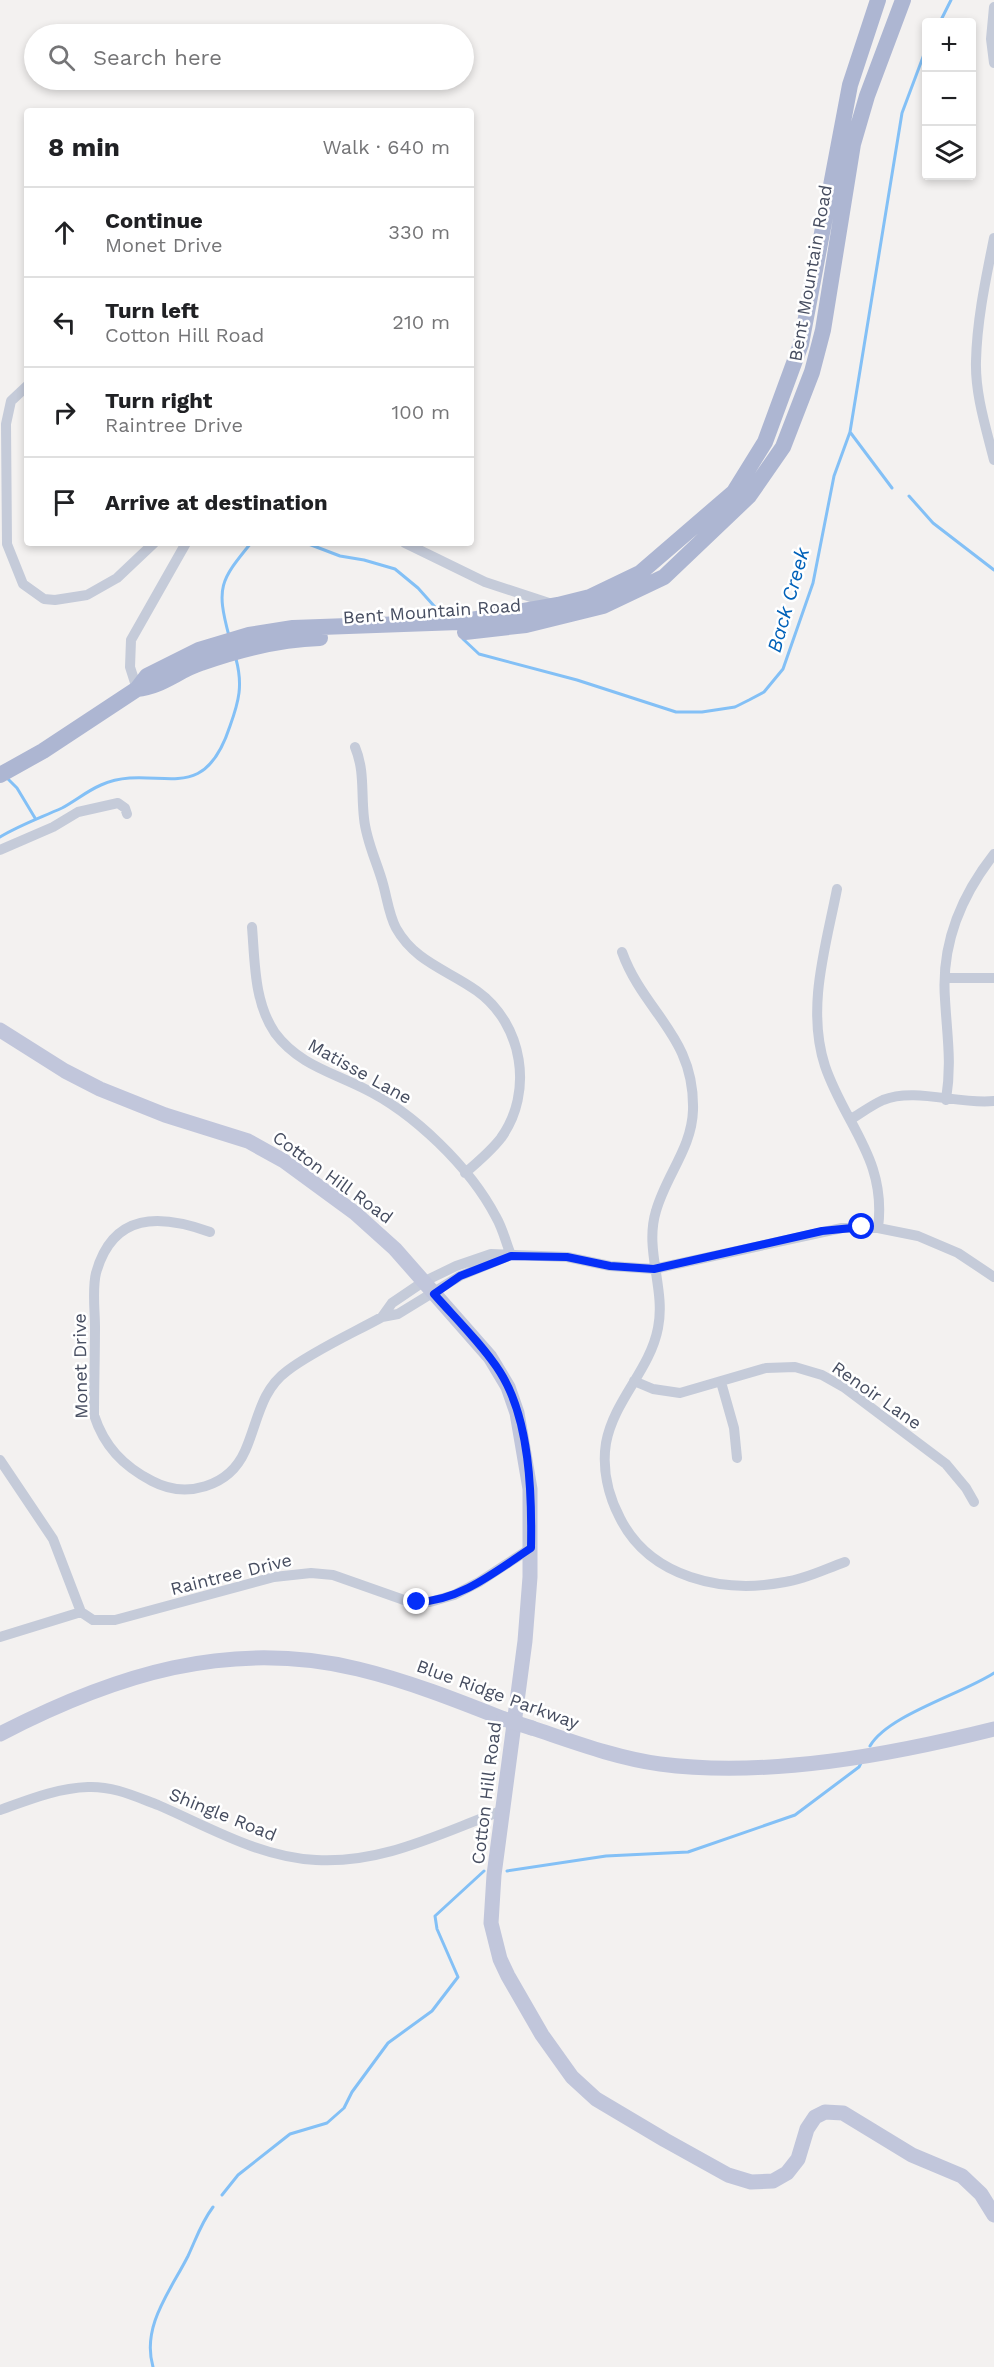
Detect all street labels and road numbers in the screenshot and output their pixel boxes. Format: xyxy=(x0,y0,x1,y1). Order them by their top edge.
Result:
street label: Bent Mountain Road xyxy=(784,183,836,363)
street label: Bent Mountain Road xyxy=(342,594,522,628)
street label: Matisse Lane xyxy=(304,1034,416,1108)
street label: Cotton Hill Road xyxy=(269,1126,397,1228)
street label: Monet Drive xyxy=(69,1313,91,1419)
street label: Renoir Lane xyxy=(828,1356,926,1434)
street label: Raintree Drive xyxy=(168,1549,294,1599)
street label: Blue Ridge Parkway xyxy=(414,1655,583,1733)
street label: Cotton Hill Road xyxy=(467,1721,505,1865)
street label: Shingle Road xyxy=(166,1783,280,1845)

